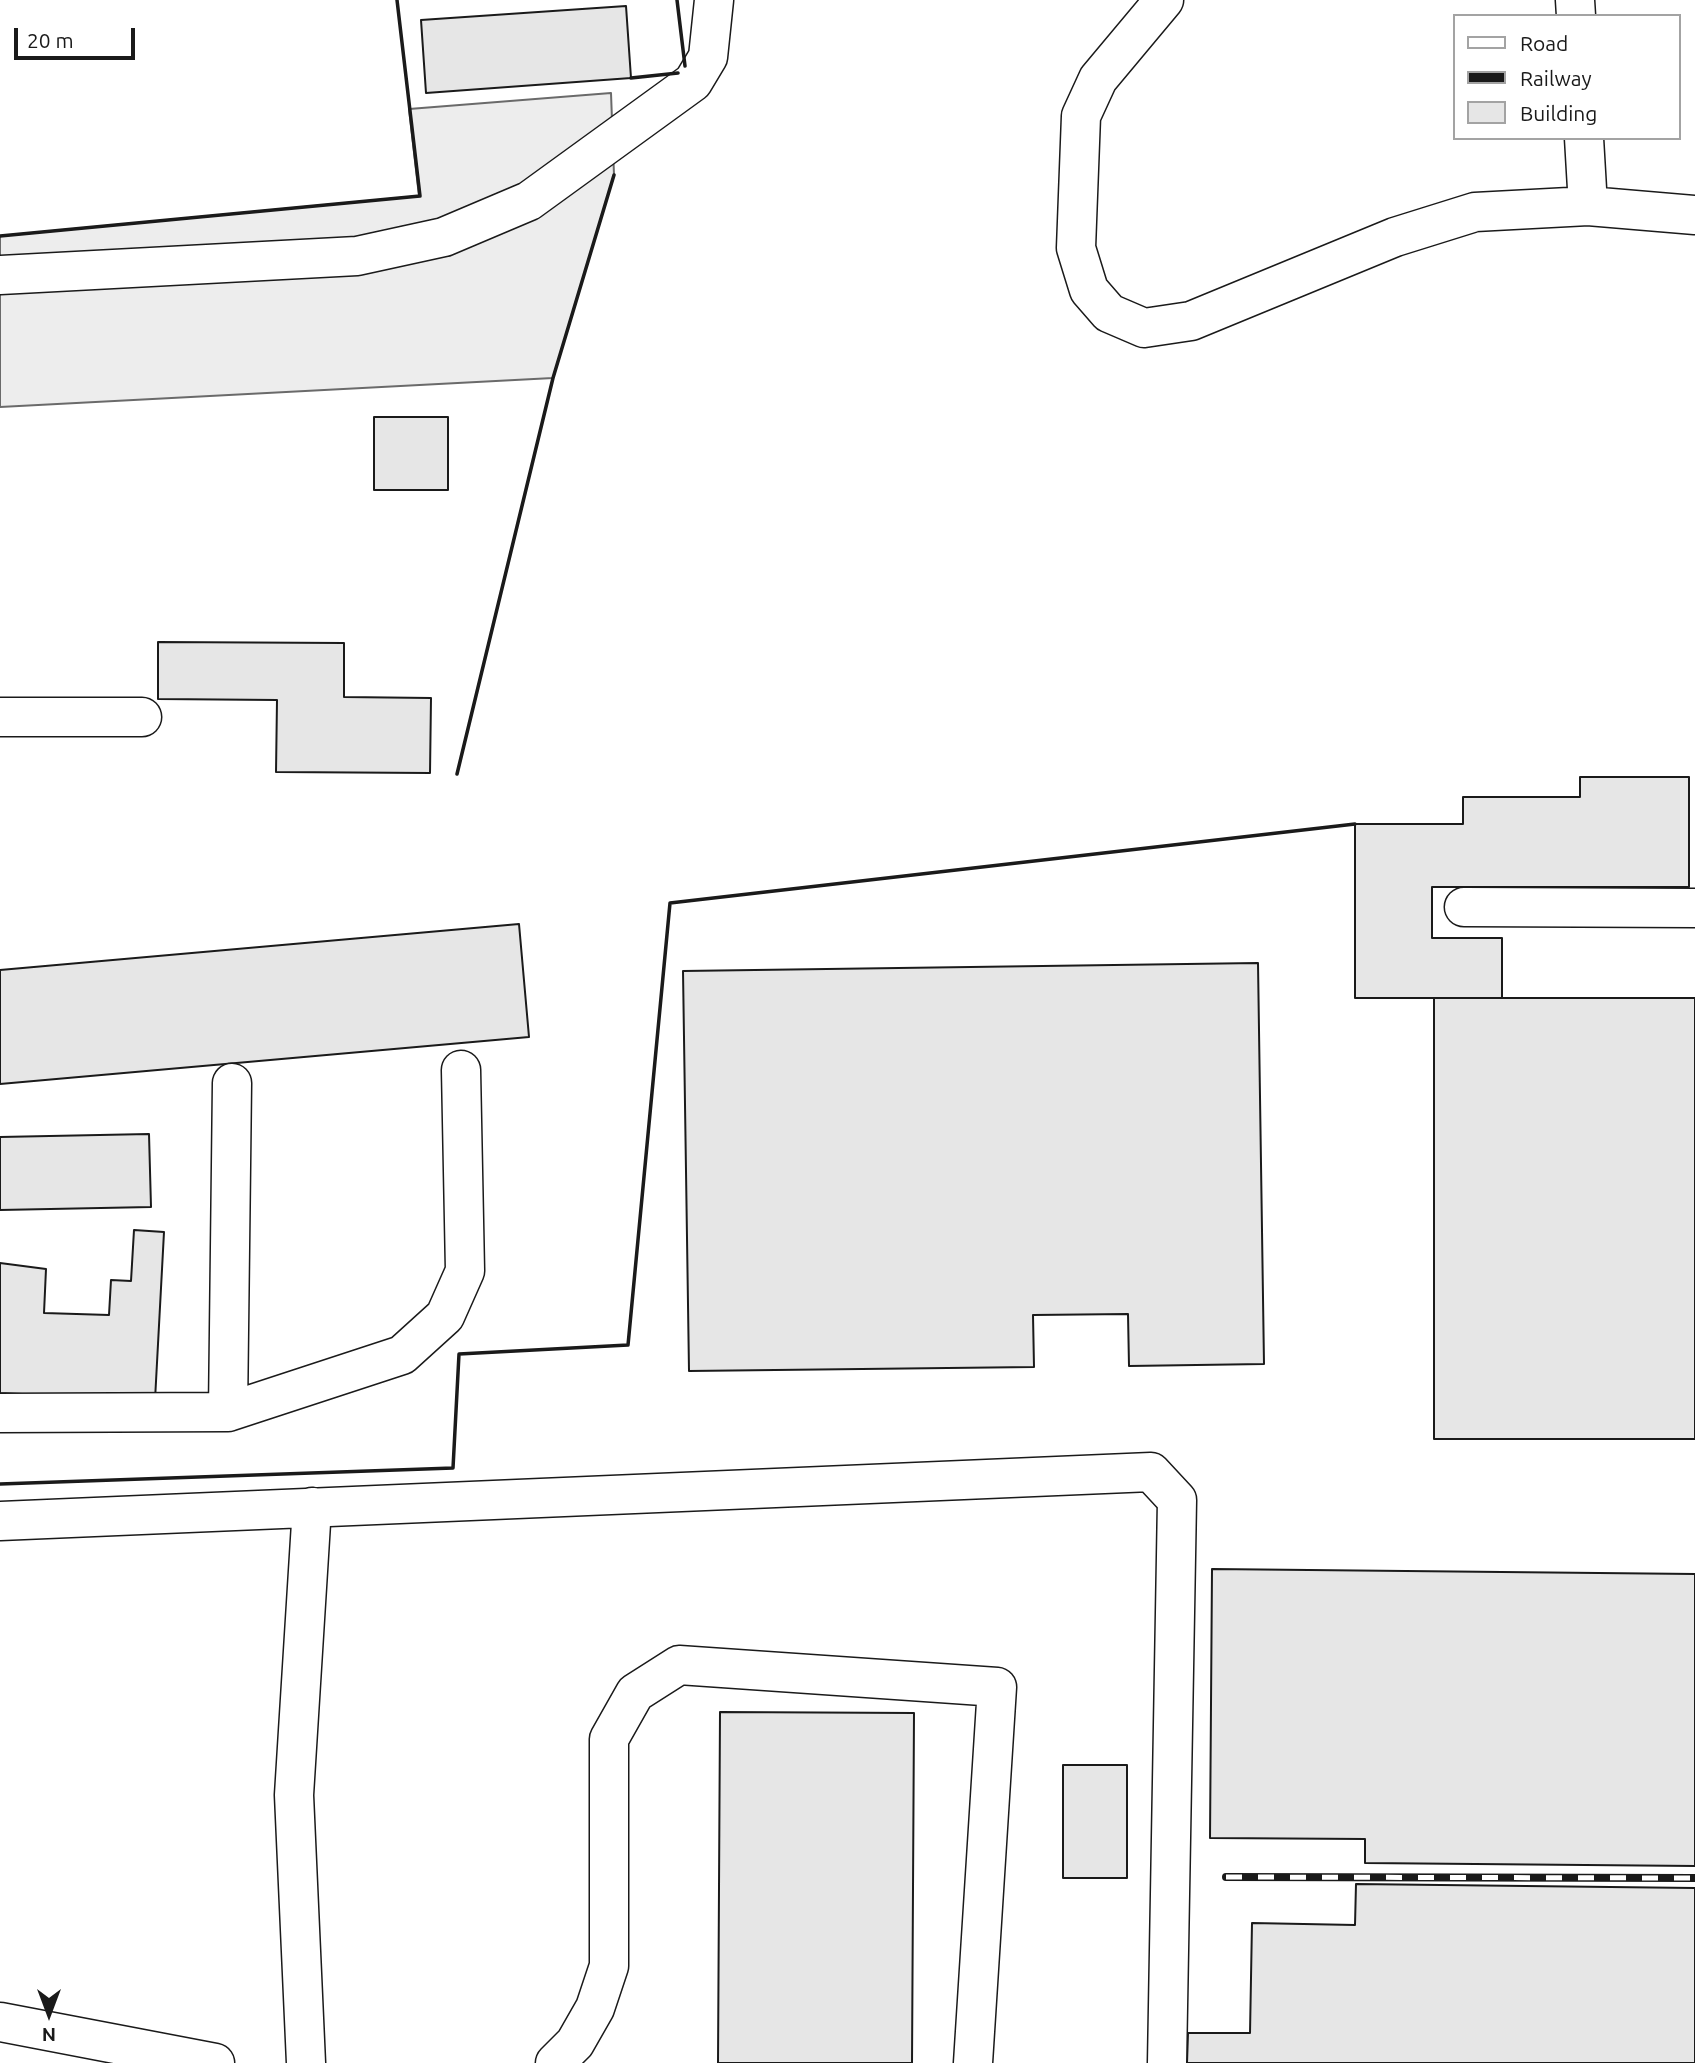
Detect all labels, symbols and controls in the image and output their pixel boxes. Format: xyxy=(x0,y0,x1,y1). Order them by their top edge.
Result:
scale bar xyxy=(18,14,138,58)
legend xyxy=(1454,14,1681,140)
text: 20 m xyxy=(27,28,74,52)
text: Road xyxy=(1520,31,1568,55)
text: Railway xyxy=(1520,66,1592,90)
text: Building xyxy=(1520,101,1597,125)
north arrow xyxy=(14,1979,84,2049)
text: N xyxy=(42,2024,56,2046)

